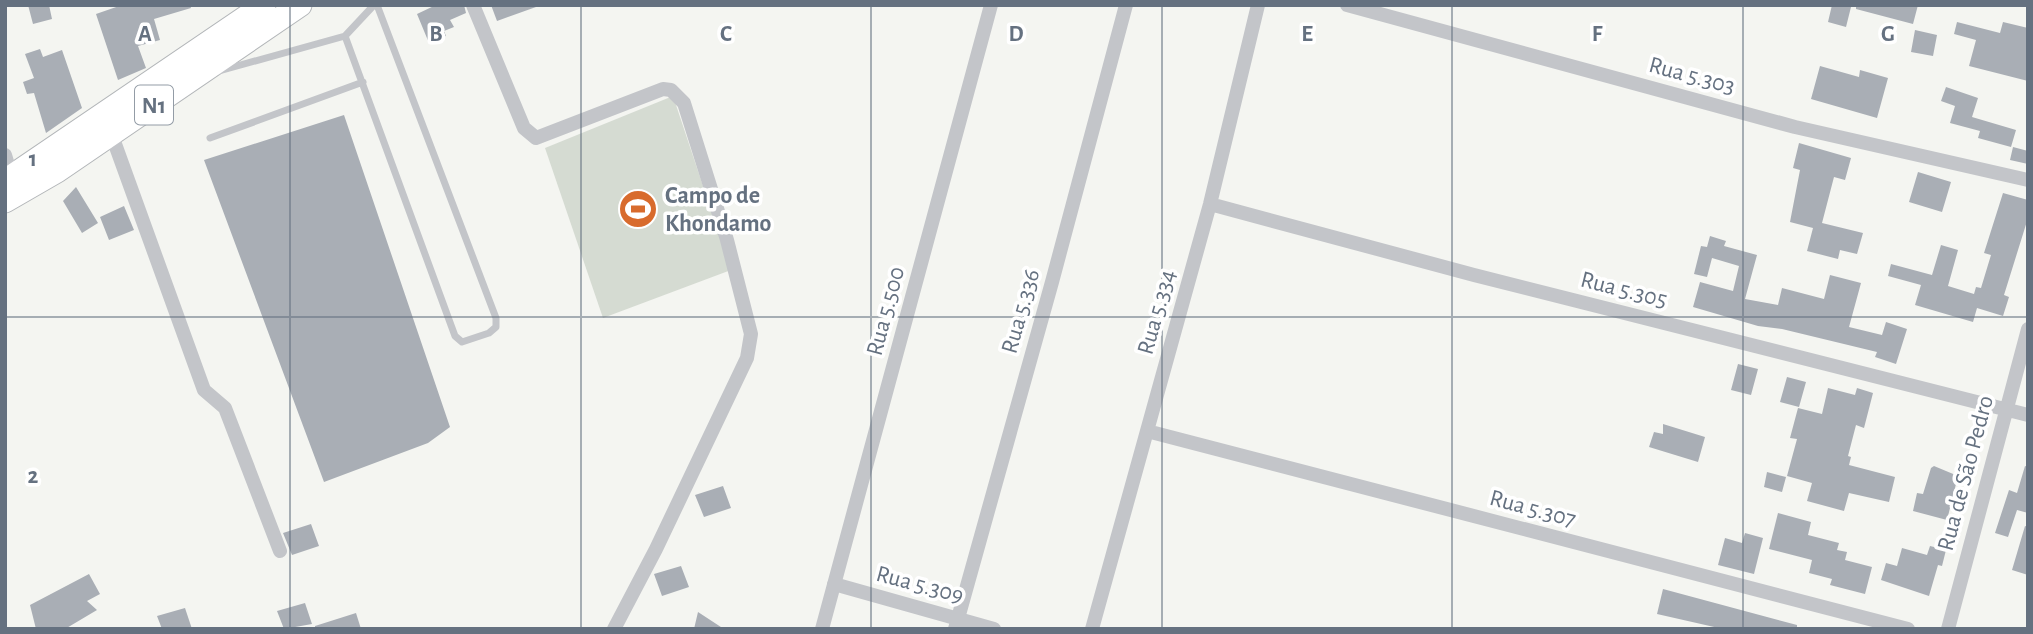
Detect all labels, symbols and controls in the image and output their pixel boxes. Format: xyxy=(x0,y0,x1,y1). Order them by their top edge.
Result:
text: A xyxy=(138,23,152,46)
text: B xyxy=(429,23,443,46)
text: C xyxy=(720,23,732,46)
text: D xyxy=(1008,23,1024,46)
text: E xyxy=(1301,23,1313,46)
text: F xyxy=(1592,23,1603,46)
text: G xyxy=(1881,23,1895,46)
street label: Rua 5.303 xyxy=(1646,53,1737,99)
road number: N1 xyxy=(135,86,173,124)
text: 1 xyxy=(29,148,37,171)
place label: Campo de Khondamo xyxy=(665,184,772,236)
sports icon: Campo de Khondamo xyxy=(617,188,659,230)
street label: Rua 5.500 xyxy=(863,264,909,358)
street label: Rua 5.336 xyxy=(997,266,1044,356)
street label: Rua 5.334 xyxy=(1133,267,1180,357)
street label: Rua 5.305 xyxy=(1578,268,1669,312)
street label: Rua de São Pedro xyxy=(1934,393,1998,554)
text: 2 xyxy=(28,465,39,488)
street label: Rua 5.307 xyxy=(1487,486,1578,532)
street label: Rua 5.309 xyxy=(873,562,966,608)

